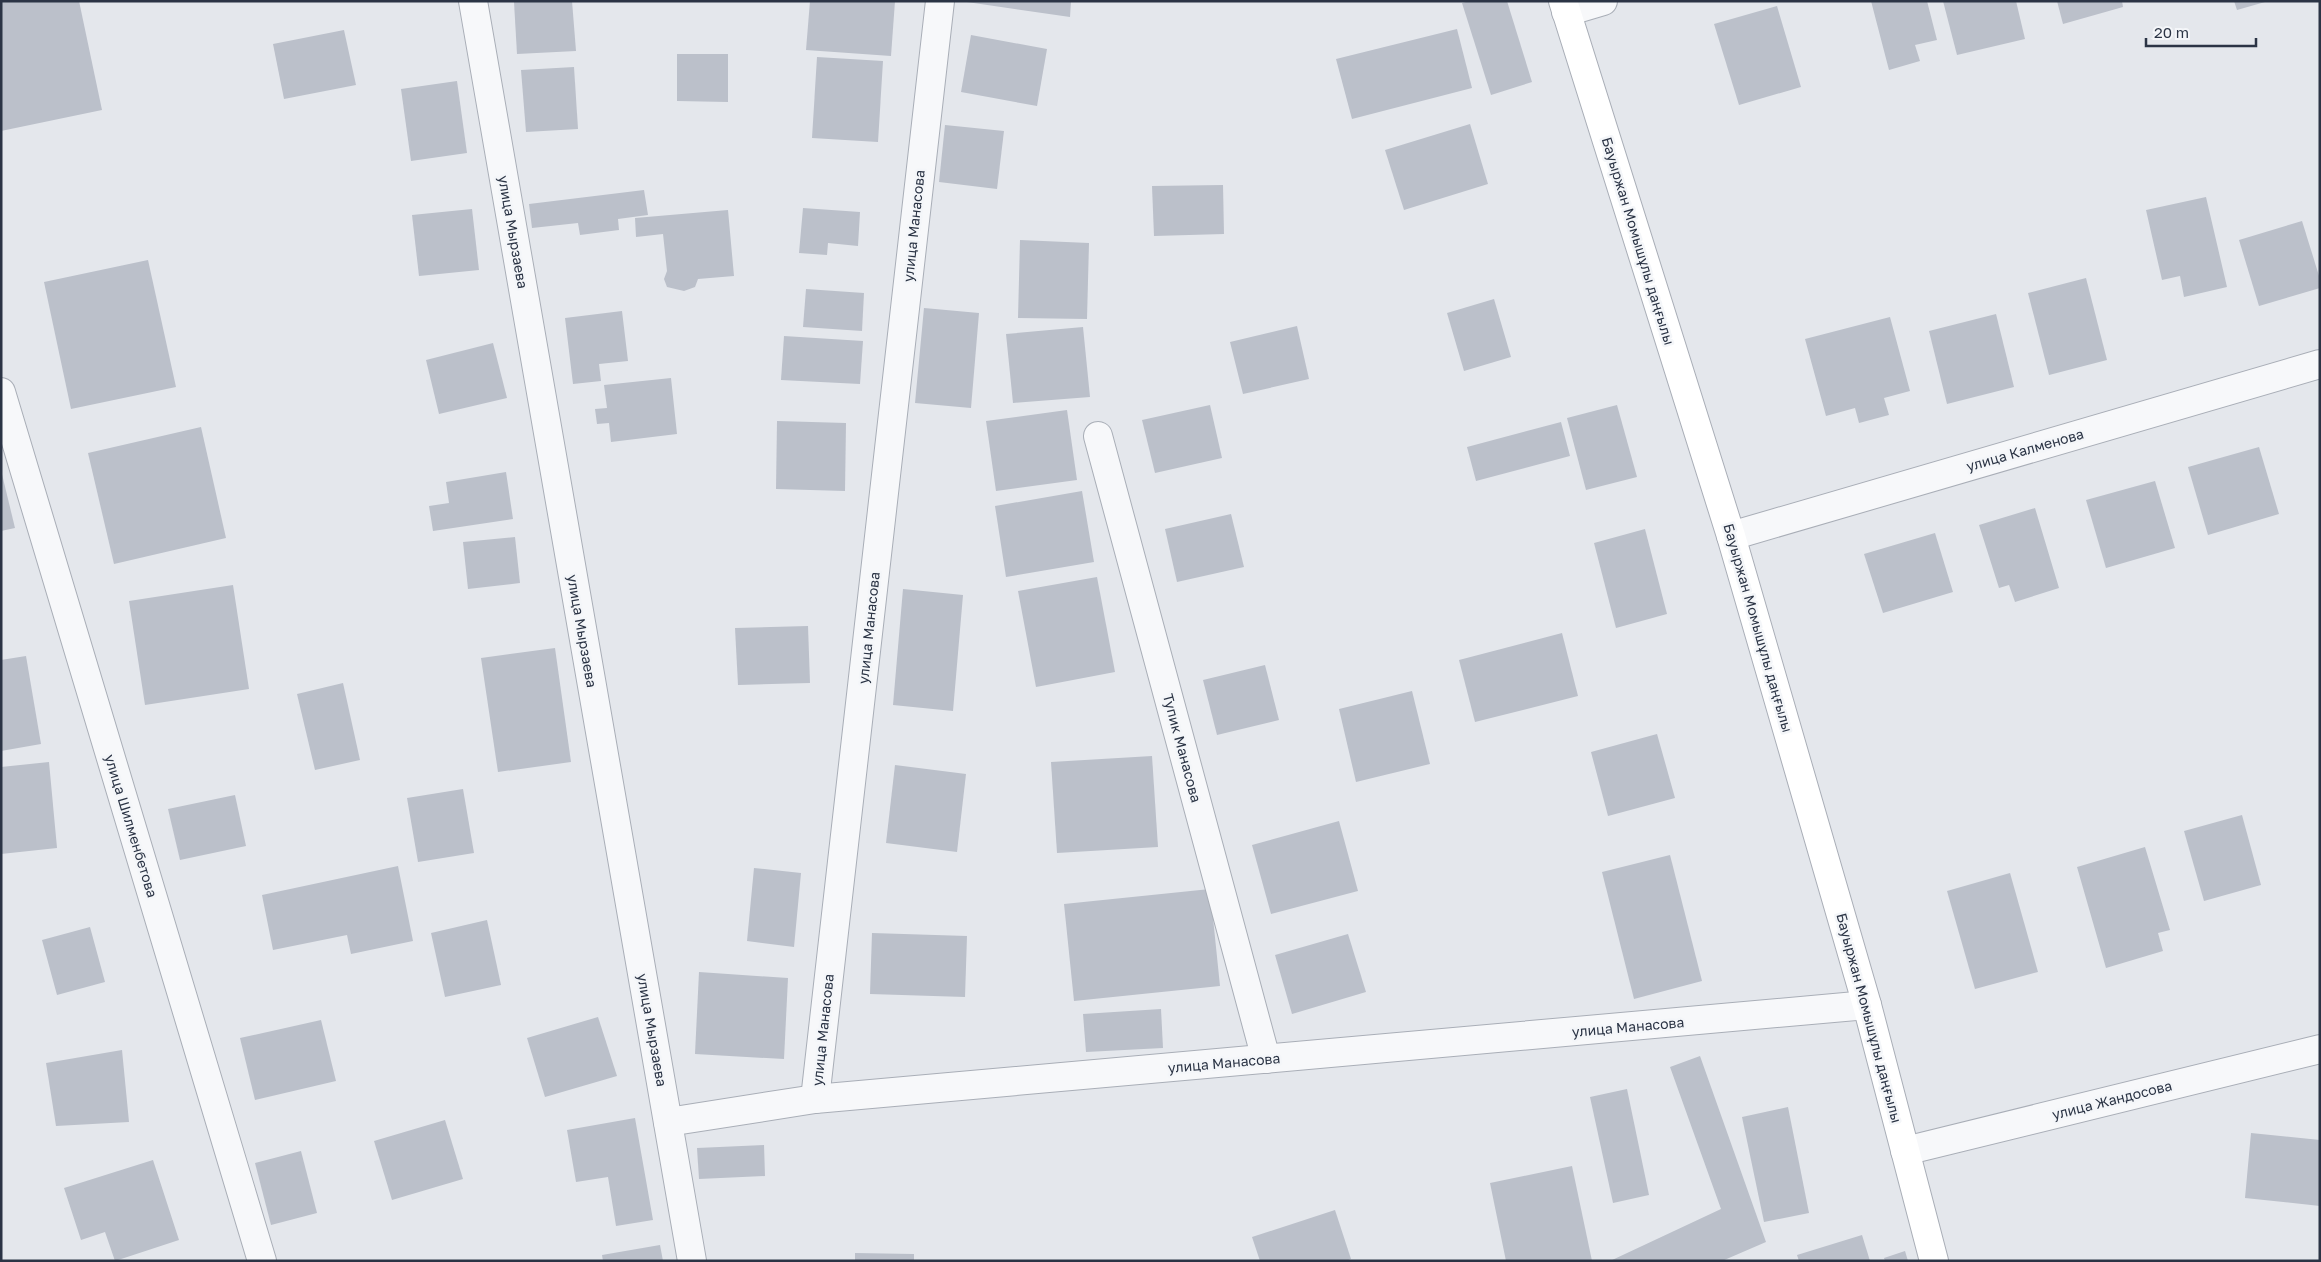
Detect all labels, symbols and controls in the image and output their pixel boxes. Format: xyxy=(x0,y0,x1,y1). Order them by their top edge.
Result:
scale bar xyxy=(2146,15,2256,47)
text: 20 m xyxy=(2154,23,2189,41)
street label: Бауыржан Момышұлы даңғылы xyxy=(1598,135,1678,347)
street label: улица Манасова xyxy=(899,169,928,283)
street label: улица Мырзаева xyxy=(495,174,532,290)
street label: улица Калменова xyxy=(1964,425,2085,474)
street label: Бауыржан Момышұлы даңғылы xyxy=(1720,521,1796,735)
street label: улица Манасова xyxy=(854,571,883,685)
street label: улица Мырзаева xyxy=(564,573,601,689)
street label: Тупик Манасова xyxy=(1160,692,1205,804)
street label: улица Шилменбетова xyxy=(102,752,161,900)
street label: Бауыржан Момышұлы даңғылы xyxy=(1832,911,1906,1125)
street label: улица Мырзаева xyxy=(634,972,671,1088)
street label: улица Манасова xyxy=(808,973,837,1087)
street label: улица Манасова xyxy=(1571,1013,1685,1040)
street label: улица Манасова xyxy=(1167,1049,1281,1076)
street label: улица Жандосова xyxy=(2050,1076,2174,1123)

